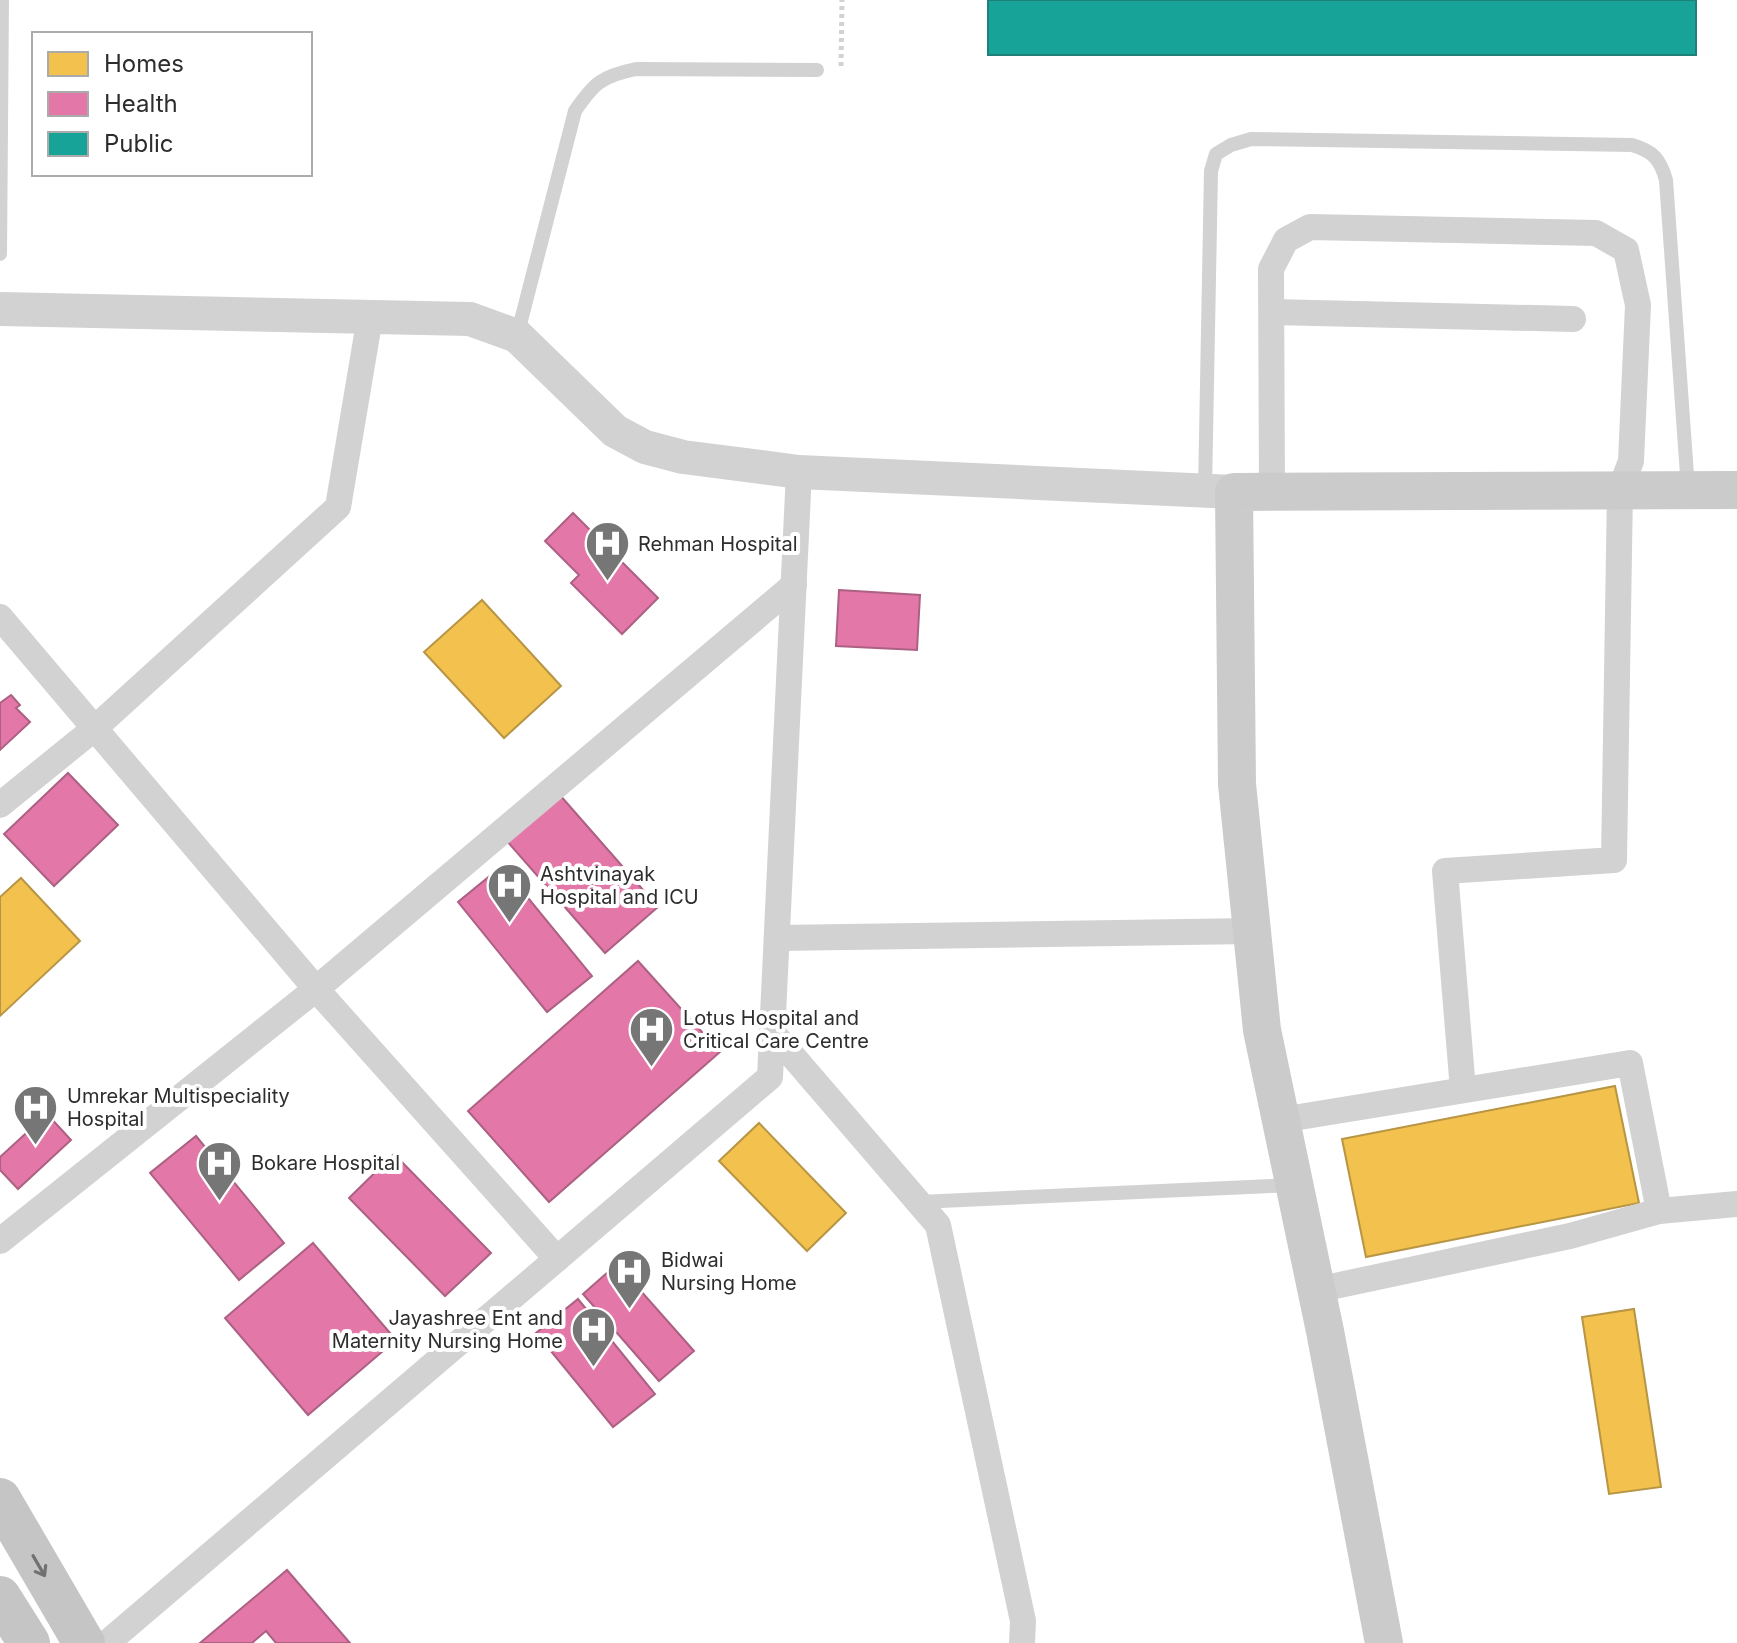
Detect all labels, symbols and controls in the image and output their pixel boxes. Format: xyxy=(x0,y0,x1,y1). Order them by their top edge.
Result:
legend xyxy=(32,32,312,176)
text: Homes xyxy=(104,49,184,78)
text: Health xyxy=(104,89,178,118)
text: Public xyxy=(104,129,174,158)
hospital icon: Rehman Hospital xyxy=(583,520,631,583)
place label: Rehman Hospital xyxy=(638,532,797,556)
hospital icon: Ashtvinayak Hospital and ICU xyxy=(485,861,533,924)
place label: Ashtvinayak Hospital and ICU xyxy=(540,862,699,909)
hospital icon: Lotus Hospital and Critical Care Centre xyxy=(628,1006,676,1069)
place label: Lotus Hospital and Critical Care Centre xyxy=(683,1006,869,1053)
hospital icon: Umrekar Multispeciality Hospital xyxy=(12,1083,60,1146)
place label: Umrekar Multispeciality Hospital xyxy=(67,1084,290,1131)
hospital icon: Bokare Hospital xyxy=(196,1139,244,1202)
place label: Bokare Hospital xyxy=(251,1151,400,1175)
hospital icon: Bidwai Nursing Home xyxy=(606,1247,654,1310)
place label: Bidwai Nursing Home xyxy=(661,1248,797,1295)
place label: Jayashree Ent and Maternity Nursing Home xyxy=(332,1306,563,1353)
hospital icon: Jayashree Ent and Maternity Nursing Home xyxy=(570,1306,618,1369)
one-way arrow xyxy=(31,1554,47,1577)

